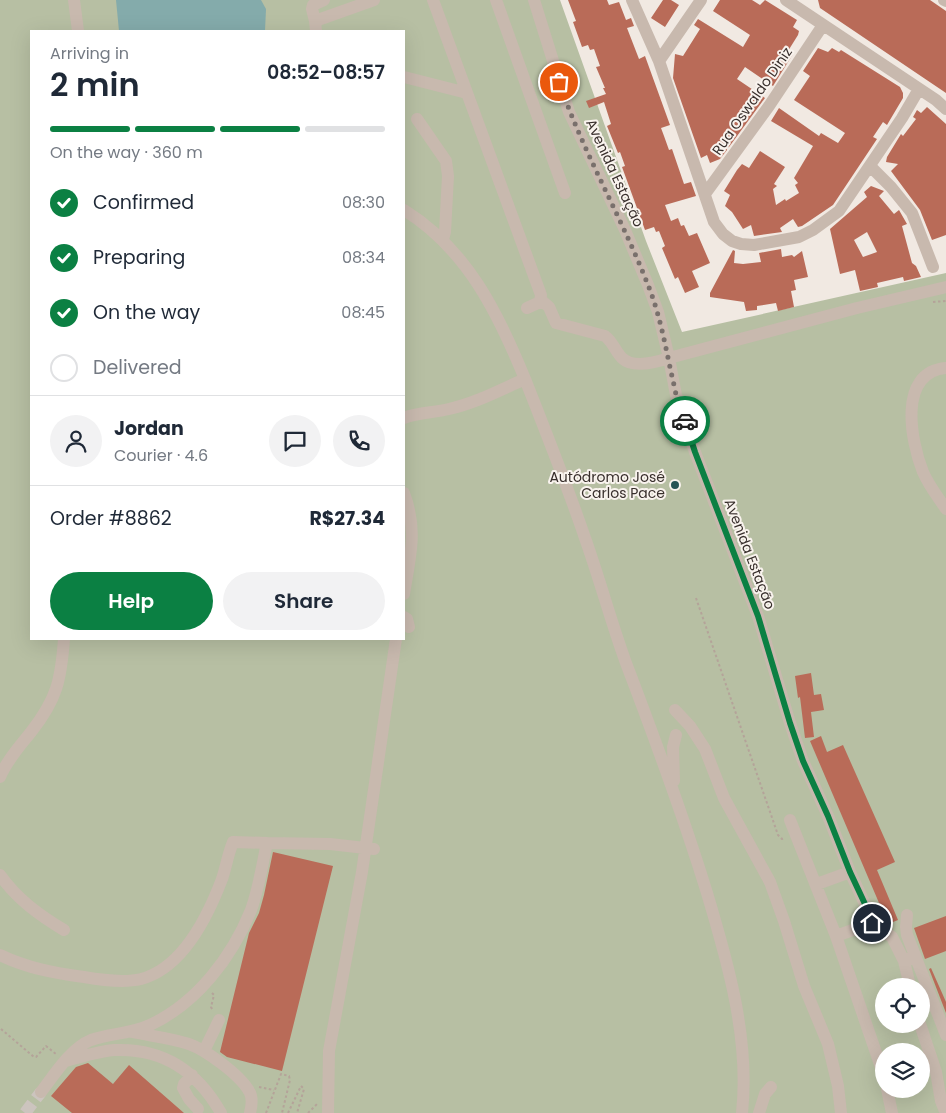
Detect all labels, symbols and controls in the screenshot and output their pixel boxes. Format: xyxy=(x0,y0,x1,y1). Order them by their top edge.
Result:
text: Arriving in xyxy=(50,42,129,65)
street label: Rua Oswaldo Diniz xyxy=(707,43,797,159)
text: 08:52–08:57 xyxy=(267,59,385,86)
pin xyxy=(538,61,580,103)
text: 2 min xyxy=(50,62,140,107)
icon: bag xyxy=(545,68,573,96)
street label: Avenida Estação xyxy=(581,116,649,230)
text: On the way · 360 m xyxy=(50,141,203,164)
icon: check xyxy=(50,189,78,217)
text: Confirmed xyxy=(93,189,194,216)
text: 08:30 xyxy=(342,191,385,214)
icon: check xyxy=(50,244,78,272)
text: Preparing xyxy=(93,244,185,271)
text: 08:34 xyxy=(342,246,385,269)
icon: check xyxy=(50,299,78,327)
text: On the way xyxy=(93,299,200,326)
text: 08:45 xyxy=(341,301,385,324)
text: Delivered xyxy=(93,354,182,381)
courier xyxy=(660,396,710,446)
icon: car xyxy=(671,407,699,435)
button: person xyxy=(50,415,102,467)
text: Jordan xyxy=(114,415,184,442)
button: chat xyxy=(269,415,321,467)
button: phone xyxy=(333,415,385,467)
text: Courier · 4.6 xyxy=(114,444,208,467)
place label: Autódromo José Carlos Pace xyxy=(549,467,665,503)
marker: Autódromo José Carlos Pace xyxy=(669,479,681,491)
street label: Avenida Estação xyxy=(720,496,780,612)
text: Order #8862 xyxy=(50,505,172,532)
text: R$27.34 xyxy=(309,505,385,532)
button: Help xyxy=(50,572,213,630)
button: Share xyxy=(223,572,385,630)
pin xyxy=(851,902,893,944)
icon: home xyxy=(858,909,886,937)
map controls xyxy=(875,978,930,1098)
button: locate xyxy=(875,978,930,1033)
button: layers xyxy=(875,1043,930,1098)

